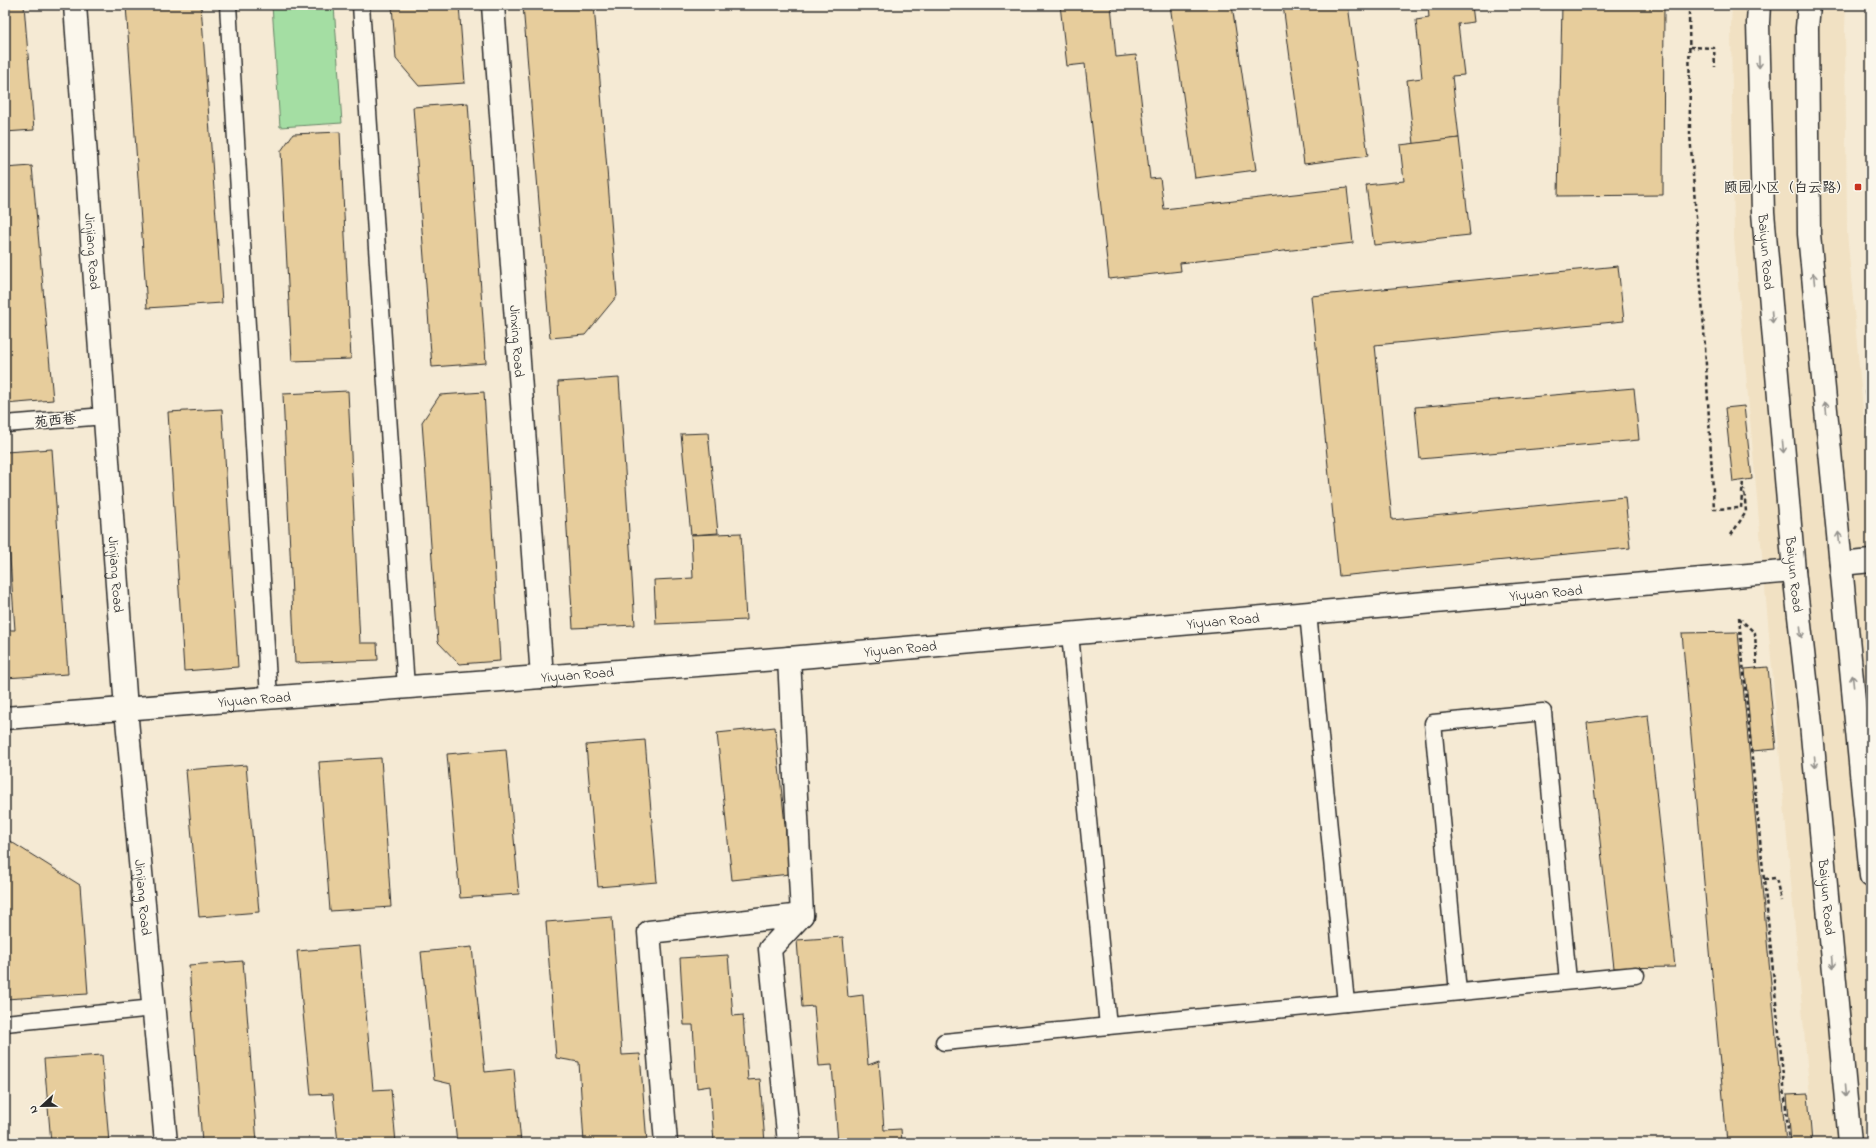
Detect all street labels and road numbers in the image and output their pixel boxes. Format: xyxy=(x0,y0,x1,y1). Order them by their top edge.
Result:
street label: Baiyun Road xyxy=(1751,212,1779,291)
street label: Jinjiang Road xyxy=(78,213,105,290)
street label: Jinxing Road xyxy=(503,304,529,378)
street label: 苑西巷 xyxy=(33,409,78,434)
street label: Baiyun Road xyxy=(1779,535,1808,614)
street label: Jinjiang Road xyxy=(102,536,128,614)
street label: Yiyuan Road xyxy=(1509,580,1583,608)
street label: Yiyuan Road xyxy=(1186,608,1261,636)
street label: Yiyuan Road xyxy=(863,636,938,664)
street label: Yiyuan Road xyxy=(540,662,615,689)
street label: Yiyuan Road xyxy=(217,687,292,714)
street label: Baiyun Road xyxy=(1812,857,1840,936)
street label: Jinjiang Road xyxy=(128,859,156,937)

